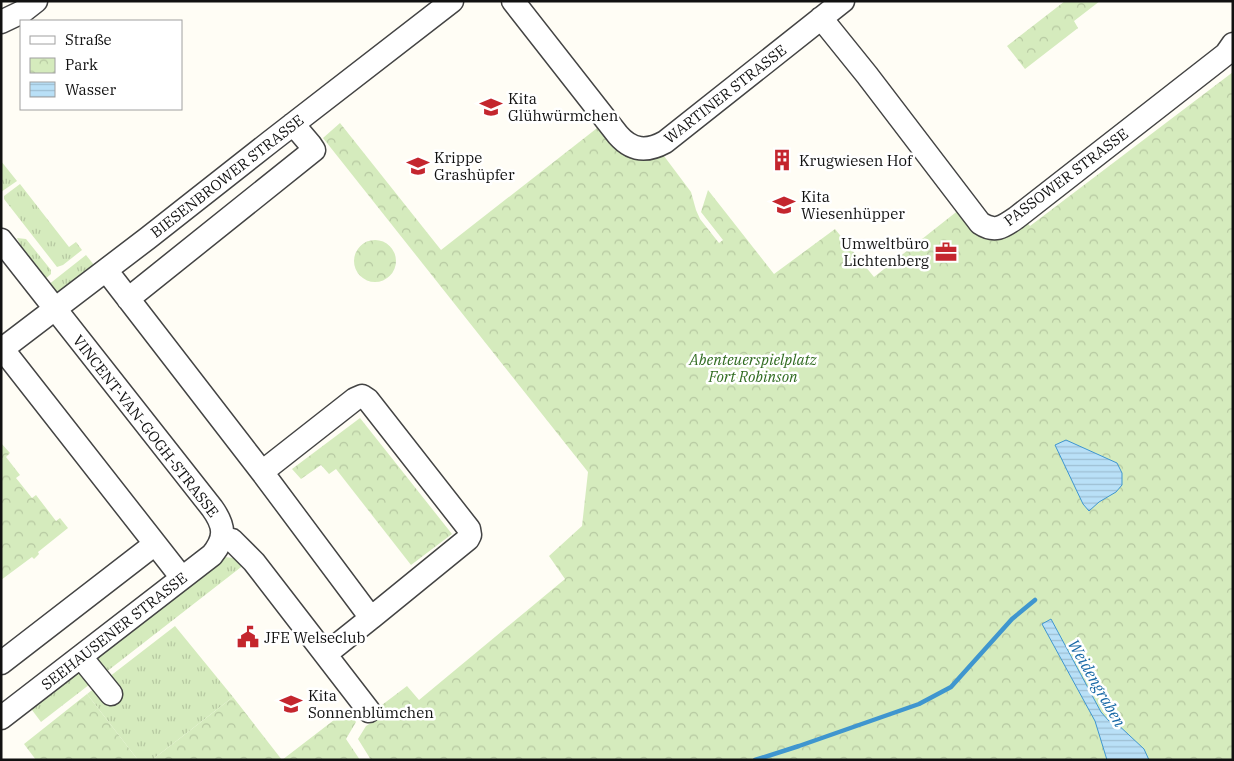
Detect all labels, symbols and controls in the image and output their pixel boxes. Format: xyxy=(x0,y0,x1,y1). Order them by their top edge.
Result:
legend xyxy=(20,20,182,110)
text: Straße xyxy=(65,30,112,49)
street label: WARTINER STRASSE xyxy=(660,40,790,148)
text: Park xyxy=(65,55,98,74)
text: Wasser xyxy=(65,80,116,99)
place label: Kita Glühwürmchen xyxy=(508,89,619,125)
school or university icon: Kita Glühwürmchen xyxy=(478,94,504,120)
street label: BIESENBROWER STRASSE xyxy=(147,110,307,242)
street label: PASSOWER STRASSE xyxy=(1000,124,1132,230)
building icon: Krugwiesen Hof xyxy=(769,147,795,173)
place label: Krippe Grashüpfer xyxy=(434,148,515,184)
place label: Krugwiesen Hof xyxy=(799,151,913,170)
school or university icon: Krippe Grashüpfer xyxy=(405,153,431,179)
place label: Kita Wiesenhüpper xyxy=(801,187,905,223)
school or university icon: Kita Wiesenhüpper xyxy=(771,192,797,218)
place label: Umweltbüro Lichtenberg xyxy=(841,234,929,270)
office icon: Umweltbüro Lichtenberg xyxy=(933,239,959,265)
street label: VINCENT-VAN-GOGH-STRASSE xyxy=(69,331,223,521)
park label: Abenteuerspielplatz Fort Robinson xyxy=(688,350,817,386)
street label: SEEHAUSENER STRASSE xyxy=(37,568,191,694)
public building icon: JFE Welseclub xyxy=(235,624,261,650)
place label: JFE Welseclub xyxy=(264,628,366,647)
water label: Weidengraben xyxy=(1064,636,1130,730)
place label: Kita Sonnenblümchen xyxy=(308,686,434,722)
school or university icon: Kita Sonnenblümchen xyxy=(278,691,304,717)

